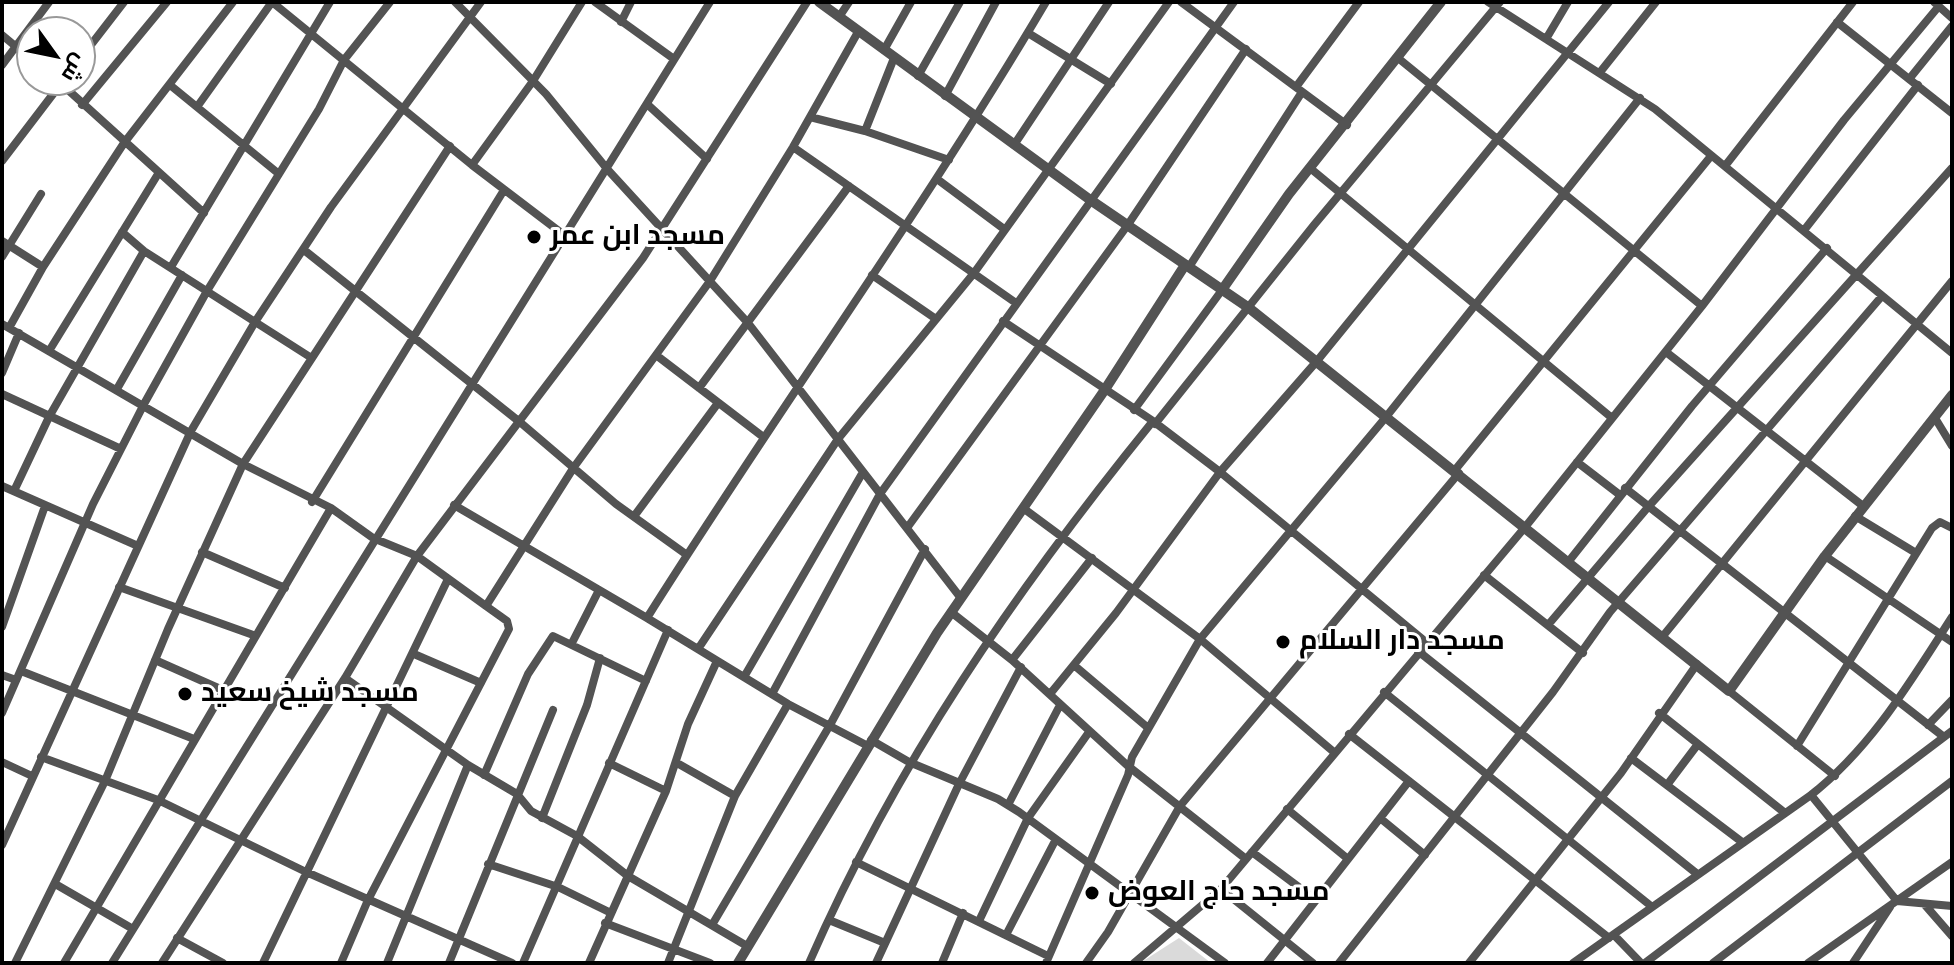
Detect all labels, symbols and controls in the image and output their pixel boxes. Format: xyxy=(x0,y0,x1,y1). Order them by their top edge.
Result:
north arrow xyxy=(16,16,96,96)
text: ش xyxy=(55,49,95,88)
place label: مسجد ابن عمر xyxy=(550,220,725,254)
marker: مسجد ابن عمر xyxy=(525,228,543,246)
place label: مسجد دار السلام xyxy=(1299,625,1505,659)
marker: مسجد دار السلام xyxy=(1274,633,1292,651)
place label: مسجد شيخ سعيد xyxy=(201,677,419,711)
marker: مسجد شيخ سعيد xyxy=(176,685,194,703)
place label: مسجد حاج العوض xyxy=(1108,876,1329,910)
marker: مسجد حاج العوض xyxy=(1083,884,1101,902)

